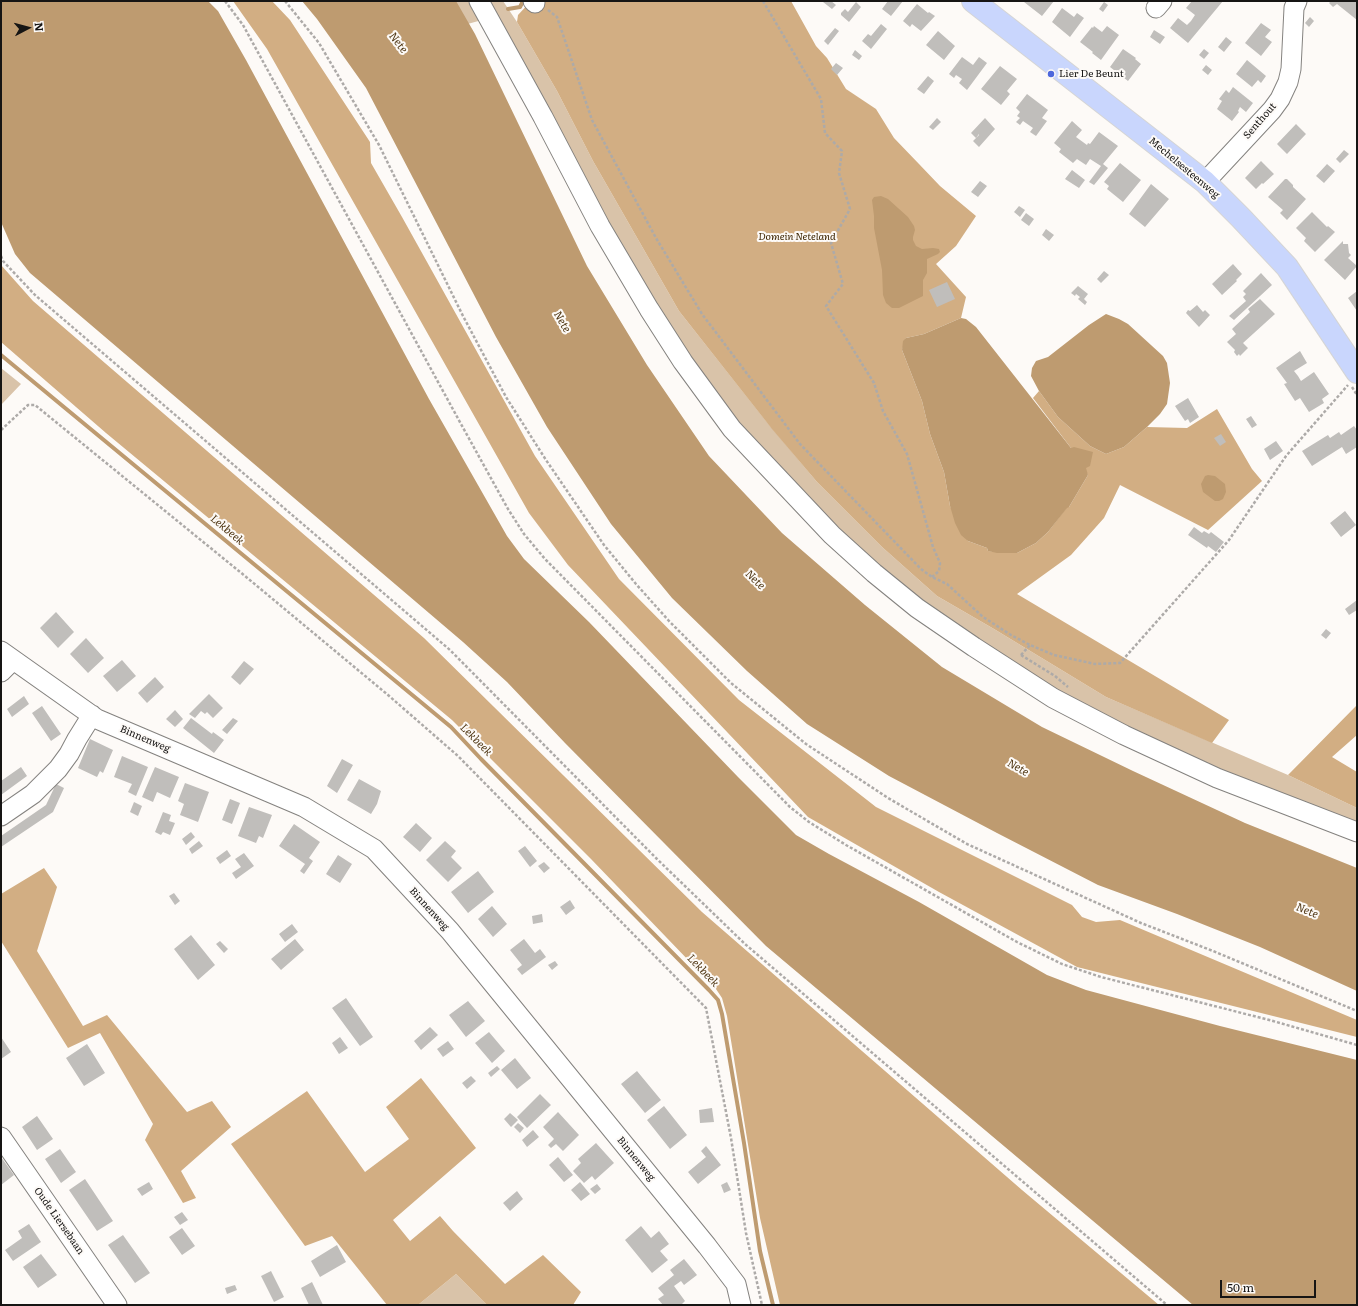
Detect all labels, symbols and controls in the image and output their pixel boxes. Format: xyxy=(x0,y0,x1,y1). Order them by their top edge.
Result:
north arrow xyxy=(8,8,48,48)
text: N xyxy=(31,21,48,32)
water label: Nete xyxy=(386,30,410,56)
place label: Lier De Beunt xyxy=(1059,68,1124,80)
marker: Lier De Beunt xyxy=(1046,69,1056,79)
street label: Senthout xyxy=(1241,101,1279,141)
street label: Mechelsesteenweg xyxy=(1146,135,1222,201)
park label: Domein Neteland xyxy=(758,231,836,243)
water label: Nete xyxy=(551,309,573,335)
water label: Lekbeek xyxy=(207,512,247,548)
water label: Nete xyxy=(742,567,768,593)
water label: Lekbeek xyxy=(457,721,495,759)
street label: Binnenweg xyxy=(118,723,172,755)
water label: Nete xyxy=(1005,757,1031,779)
street label: Binnenweg xyxy=(407,885,451,933)
water label: Nete xyxy=(1294,901,1320,921)
water label: Lekbeek xyxy=(684,952,722,990)
street label: Binnenweg xyxy=(614,1134,658,1184)
street label: Oude Liersebaan xyxy=(31,1185,87,1257)
scale bar xyxy=(1222,1272,1318,1298)
text: 50 m xyxy=(1227,1278,1254,1296)

